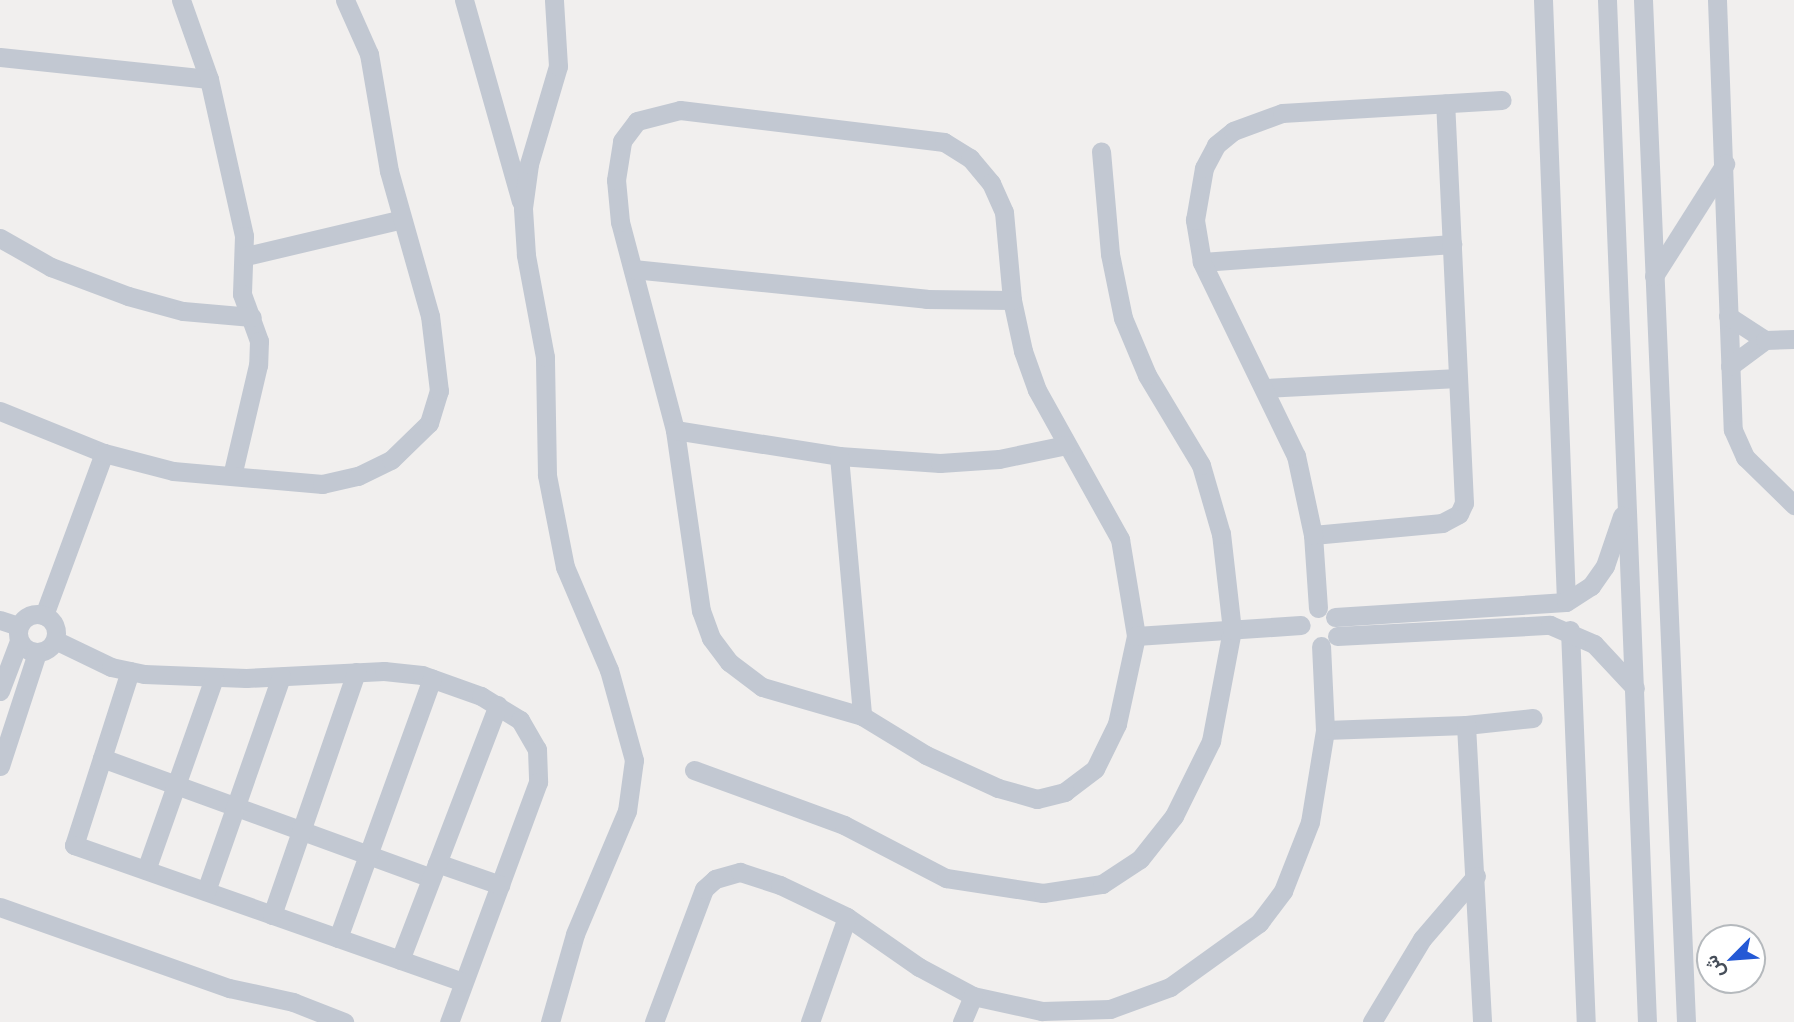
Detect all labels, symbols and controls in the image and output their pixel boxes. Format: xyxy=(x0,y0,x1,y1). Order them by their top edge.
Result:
north arrow xyxy=(1696,924,1766,994)
text: ش xyxy=(1697,951,1730,983)

